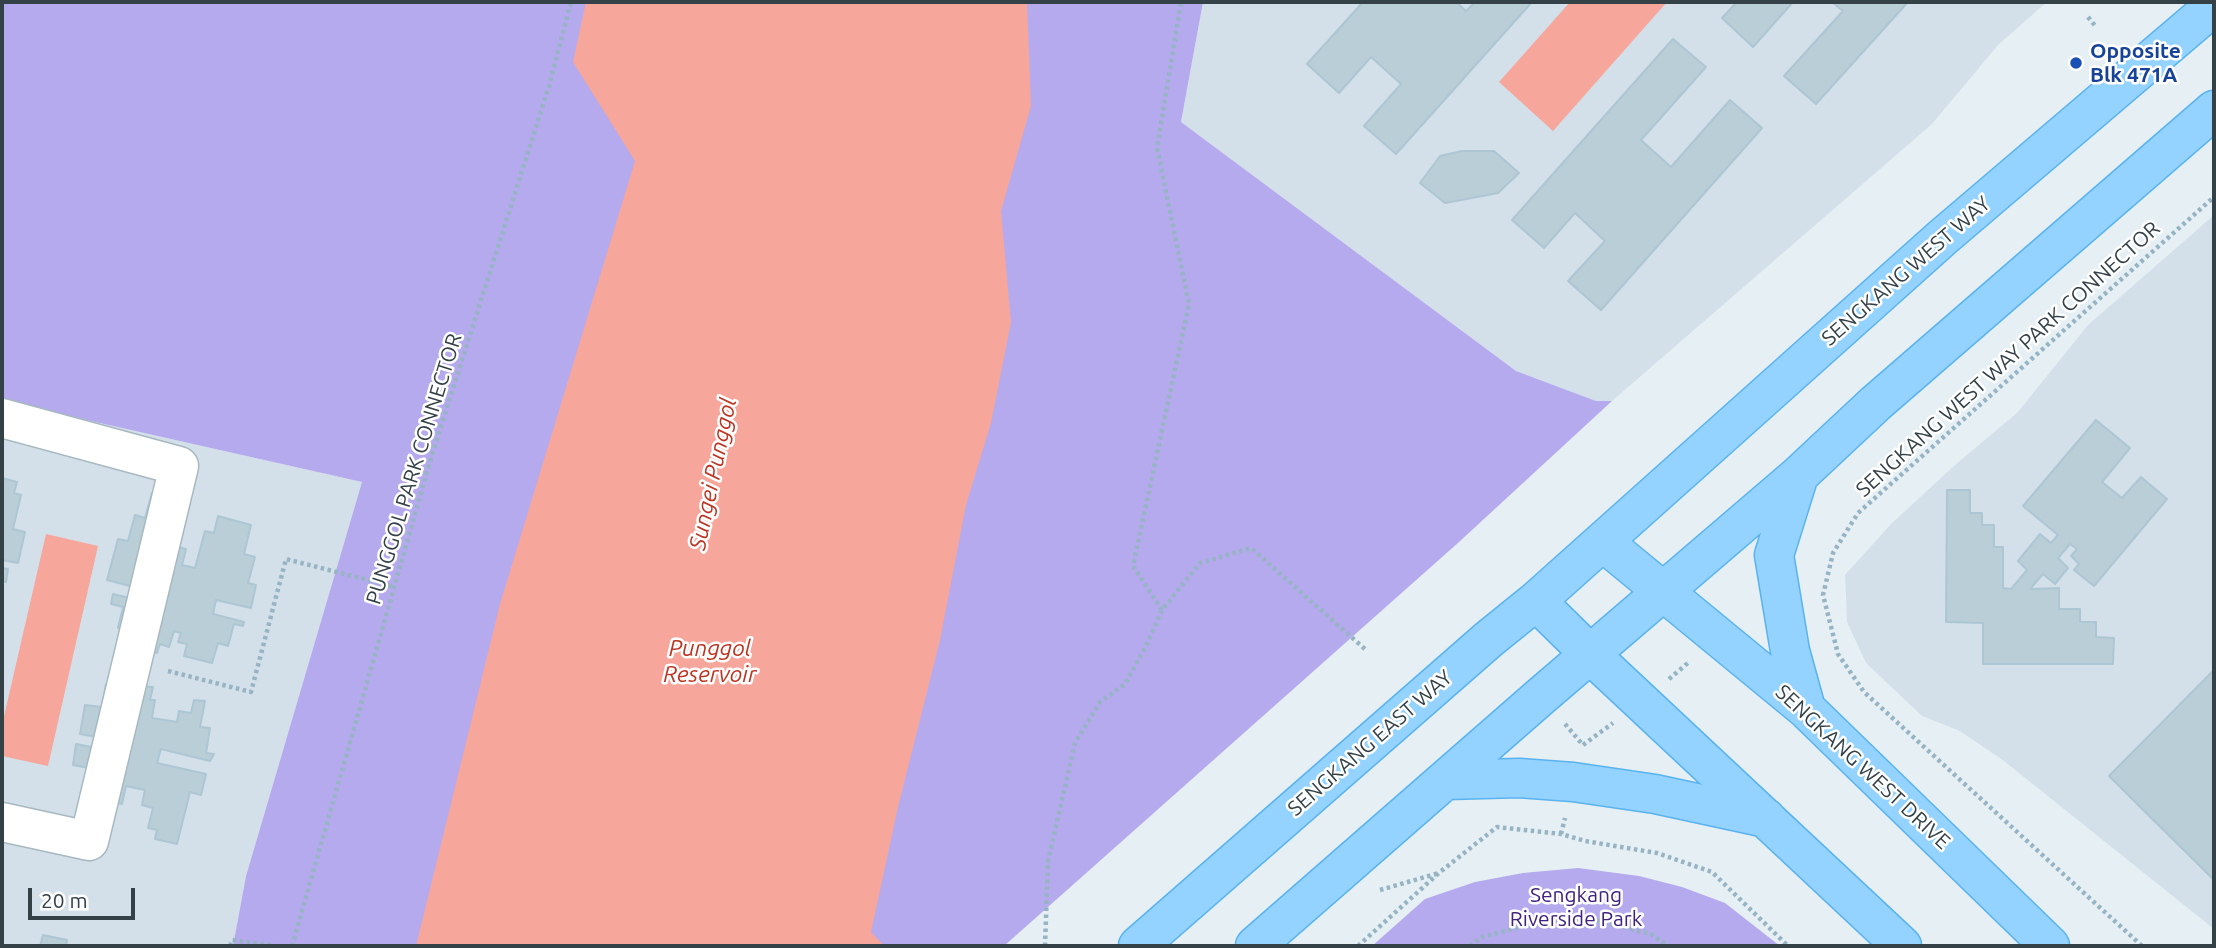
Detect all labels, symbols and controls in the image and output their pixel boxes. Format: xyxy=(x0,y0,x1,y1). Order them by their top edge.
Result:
place label: Opposite Blk 471A xyxy=(2090,38,2181,88)
marker: Opposite Blk 471A xyxy=(2068,55,2084,71)
street label: SENGKANG WEST WAY xyxy=(1817,191,1995,351)
street label: SENGKANG WEST WAY PARK CONNECTOR xyxy=(1851,216,2165,502)
street label: PUNGGOL PARK CONNECTOR xyxy=(361,331,467,607)
water label: Sungei Punggol xyxy=(683,396,743,552)
water label: Punggol Reservoir xyxy=(663,634,757,688)
street label: SENGKANG EAST WAY xyxy=(1283,665,1457,821)
street label: SENGKANG WEST DRIVE xyxy=(1770,679,1956,855)
scale bar xyxy=(32,874,138,918)
park label: Sengkang Riverside Park xyxy=(1510,882,1642,932)
text: 20 m xyxy=(41,888,88,912)

